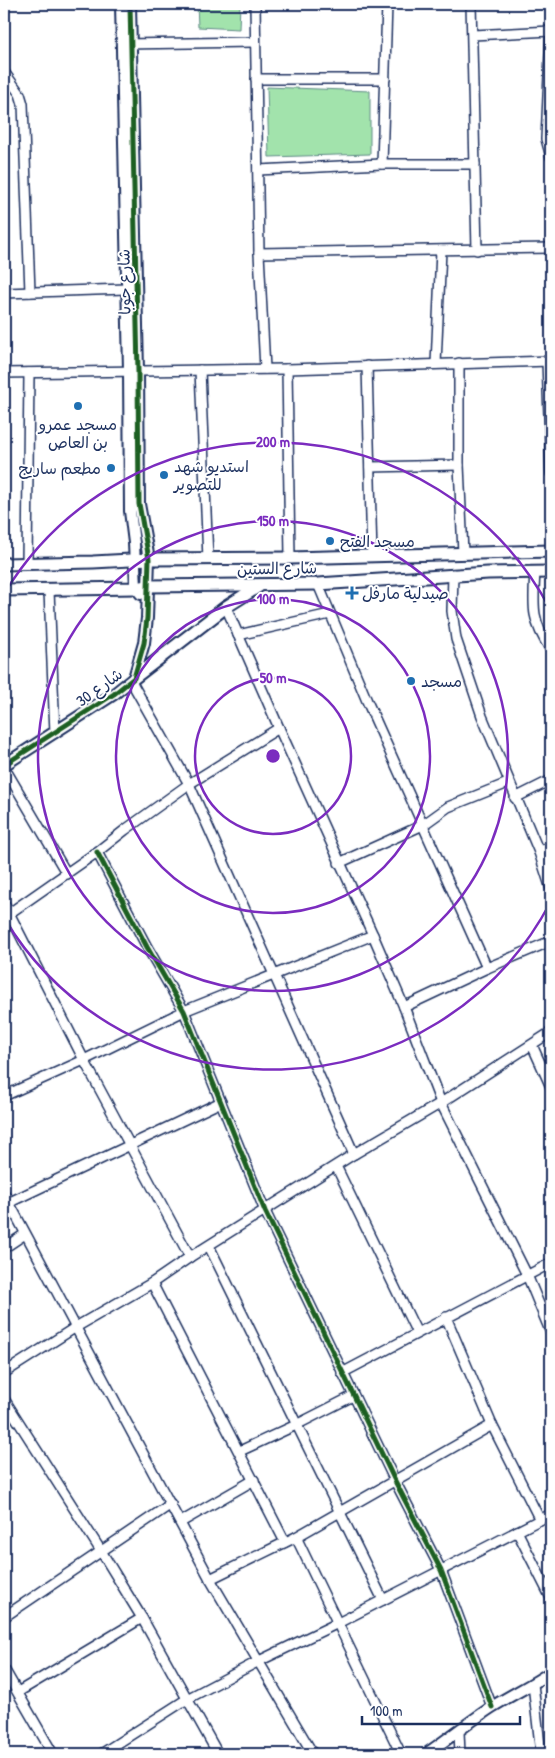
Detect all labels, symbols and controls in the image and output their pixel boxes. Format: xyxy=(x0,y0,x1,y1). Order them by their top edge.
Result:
street label: شارع جوبا xyxy=(112,249,137,315)
marker: مسجد عمرو بن العاص xyxy=(72,400,84,412)
place label: مسجد عمرو بن العاص xyxy=(37,413,117,453)
text: 200 m xyxy=(256,431,290,452)
place label: استديو شهد للتصوير xyxy=(172,455,249,495)
place label: مطعم ساريج xyxy=(18,457,101,481)
marker: مطعم ساريج xyxy=(105,462,117,474)
marker: استديو شهد للتصوير xyxy=(158,469,170,481)
text: 150 m xyxy=(257,510,289,531)
place label: مسجد الفتح xyxy=(340,530,415,552)
marker: مسجد الفتح xyxy=(324,535,336,547)
street label: شارع الستين xyxy=(237,556,317,581)
place label: صيدلية مارفل xyxy=(362,582,449,604)
marker: صيدلية مارفل xyxy=(346,587,358,599)
text: 100 m xyxy=(257,588,289,609)
street label: شارع 30 xyxy=(71,663,127,712)
text: 50 m xyxy=(260,667,286,688)
place label: مسجد xyxy=(421,670,462,692)
marker: مسجد xyxy=(405,675,417,687)
centre of rings xyxy=(264,747,282,765)
scale bar xyxy=(362,1693,520,1725)
text: 100 m xyxy=(370,1700,403,1721)

